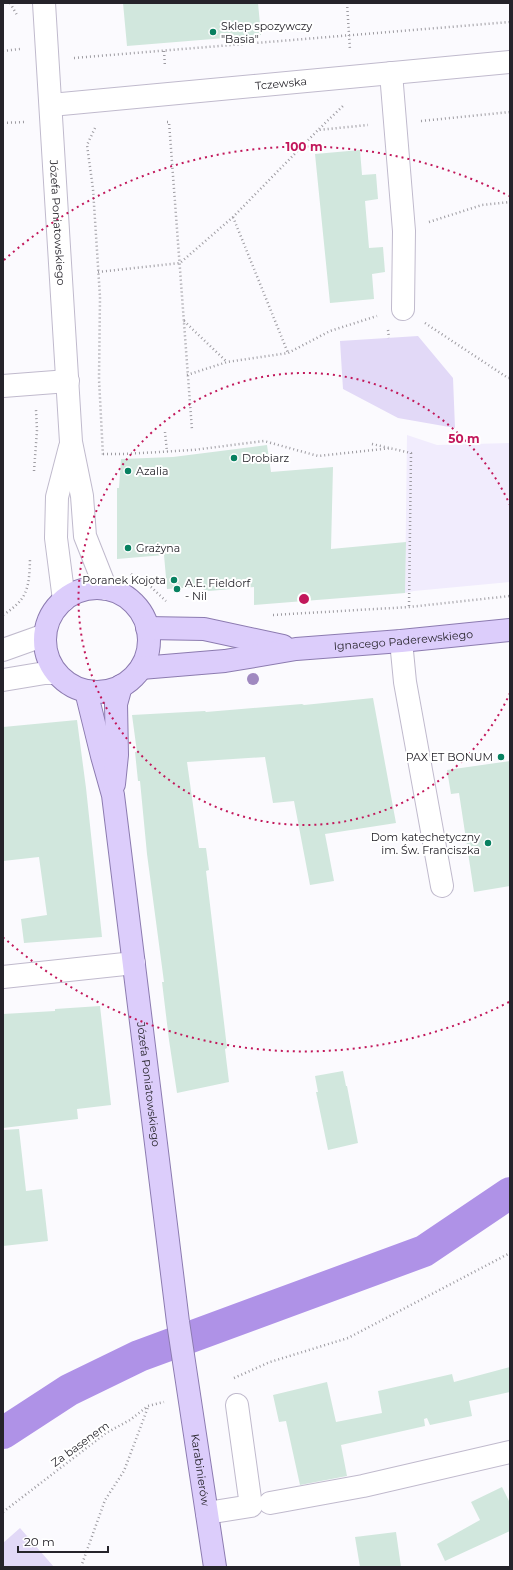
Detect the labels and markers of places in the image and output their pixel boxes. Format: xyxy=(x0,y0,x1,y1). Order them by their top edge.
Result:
place label: Sklep spozywczy "Basia" xyxy=(221,19,312,46)
marker: Sklep spozywczy "Basia" xyxy=(208,27,218,37)
place label: Drobiarz xyxy=(242,451,290,465)
marker: Drobiarz xyxy=(229,453,239,463)
place label: Azalia xyxy=(136,464,168,478)
marker: Azalia xyxy=(123,466,133,476)
place label: Grażyna xyxy=(136,541,180,555)
marker: Grażyna xyxy=(123,543,133,553)
place label: Poranek Kojota xyxy=(82,573,166,587)
marker: Poranek Kojota xyxy=(169,575,179,585)
place label: A.E. Fieldorf - Nil xyxy=(185,576,252,603)
marker: A.E. Fieldorf - Nil xyxy=(172,584,182,594)
centre of rings xyxy=(297,592,311,606)
place label: PAX ET BONUM xyxy=(406,750,493,764)
marker: PAX ET BONUM xyxy=(496,752,506,762)
place label: Dom katechetyczny im. Św. Franciszka xyxy=(371,830,480,857)
marker: Dom katechetyczny im. Św. Franciszka xyxy=(483,838,493,848)

